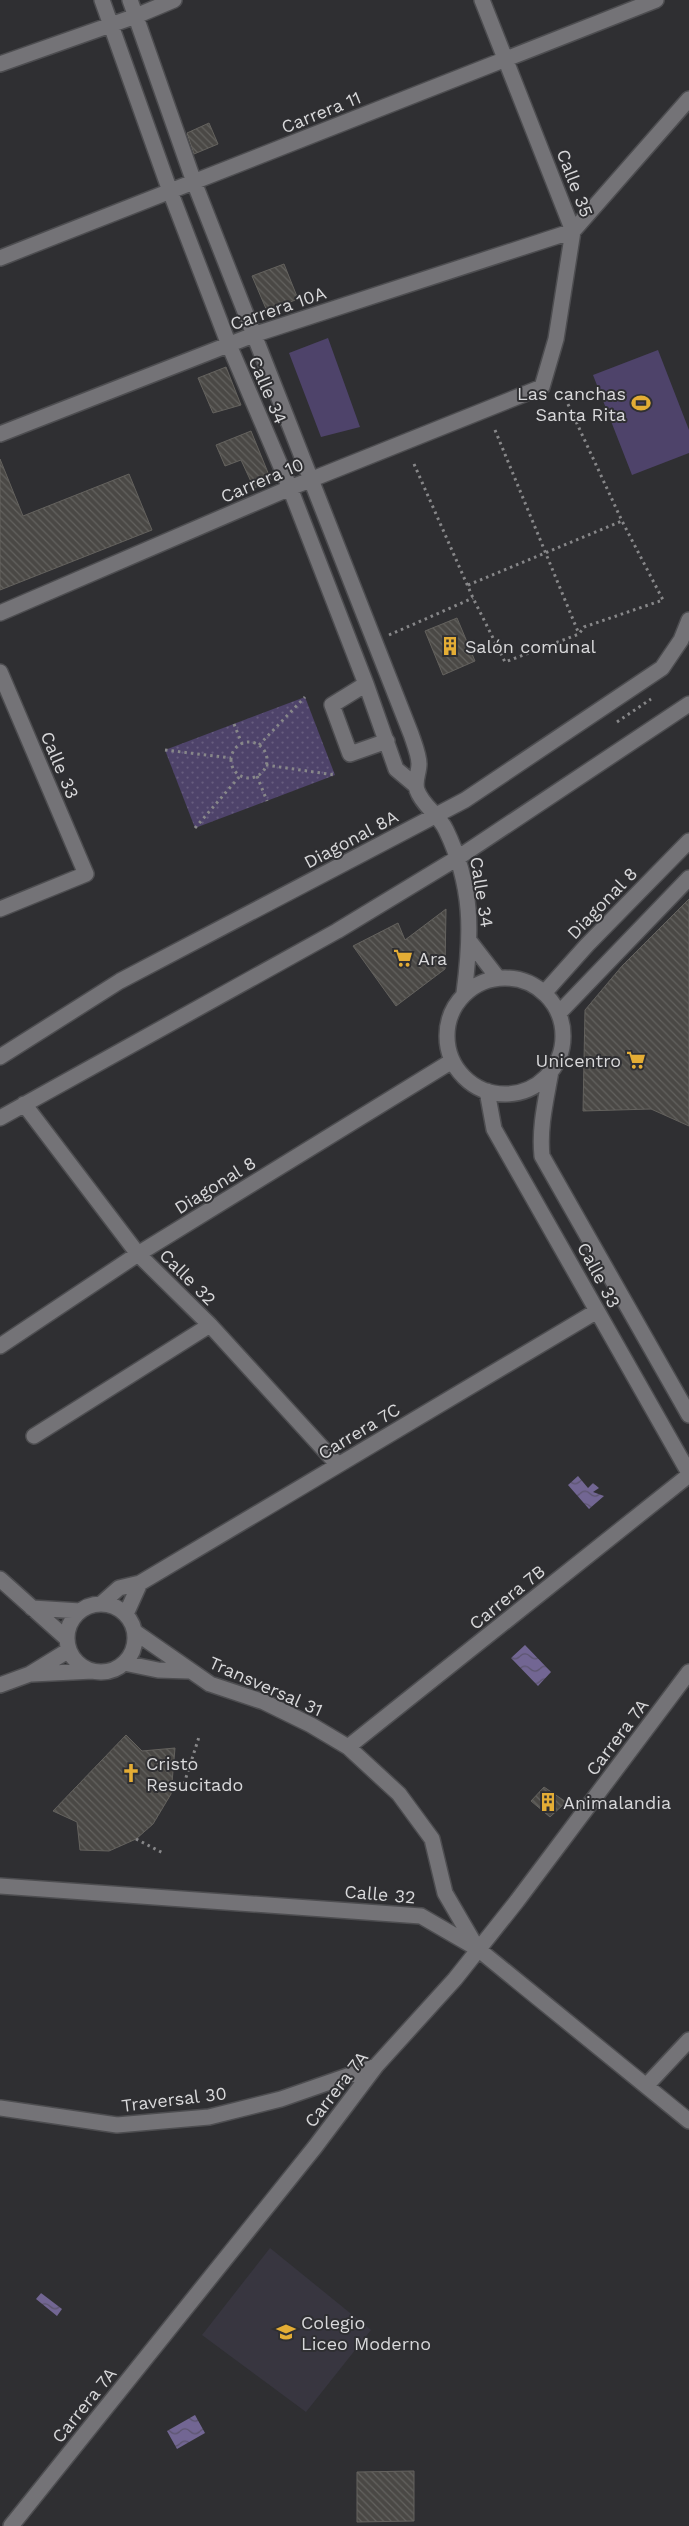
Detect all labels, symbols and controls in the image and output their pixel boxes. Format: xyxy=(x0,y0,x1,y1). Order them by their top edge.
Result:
street label: Carrera 11 xyxy=(278,87,364,137)
street label: Calle 35 xyxy=(552,146,598,220)
street label: Carrera 10A xyxy=(227,282,329,334)
street label: Calle 34 xyxy=(244,353,292,427)
place label: Las canchas Santa Rita xyxy=(517,383,626,425)
sports icon: Las canchas Santa Rita xyxy=(630,392,652,414)
street label: Carrera 10 xyxy=(217,453,307,507)
building icon: Salón comunal xyxy=(439,635,461,657)
place label: Salón comunal xyxy=(465,636,597,657)
street label: Calle 33 xyxy=(36,728,84,802)
street label: Diagonal 8A xyxy=(300,805,402,873)
street label: Calle 34 xyxy=(466,855,498,929)
street label: Diagonal 8 xyxy=(563,863,641,943)
supermarket icon: Ara xyxy=(392,947,414,969)
place label: Ara xyxy=(418,948,447,969)
supermarket icon: Unicentro xyxy=(625,1049,647,1071)
place label: Unicentro xyxy=(536,1050,621,1071)
street label: Diagonal 8 xyxy=(171,1152,259,1218)
street label: Calle 33 xyxy=(573,1239,625,1311)
street label: Calle 32 xyxy=(155,1244,221,1310)
street label: Carrera 7C xyxy=(314,1398,404,1464)
street label: Carrera 7B xyxy=(465,1560,549,1634)
street label: Transversal 31 xyxy=(206,1652,326,1720)
street label: Carrera 7A xyxy=(581,1694,653,1779)
place label: Cristo Resucitado xyxy=(146,1753,243,1795)
church icon: Cristo Resucitado xyxy=(120,1762,142,1784)
building icon: Animalandia xyxy=(537,1791,559,1813)
place label: Animalandia xyxy=(563,1792,671,1813)
street label: Calle 32 xyxy=(344,1880,416,1908)
street label: Carrera 7A xyxy=(300,2047,372,2131)
street label: Traversal 30 xyxy=(120,2082,228,2116)
place label: Colegio Liceo Moderno xyxy=(301,2312,431,2354)
school or university icon: Colegio Liceo Moderno xyxy=(275,2321,297,2343)
street label: Carrera 7A xyxy=(47,2363,121,2447)

